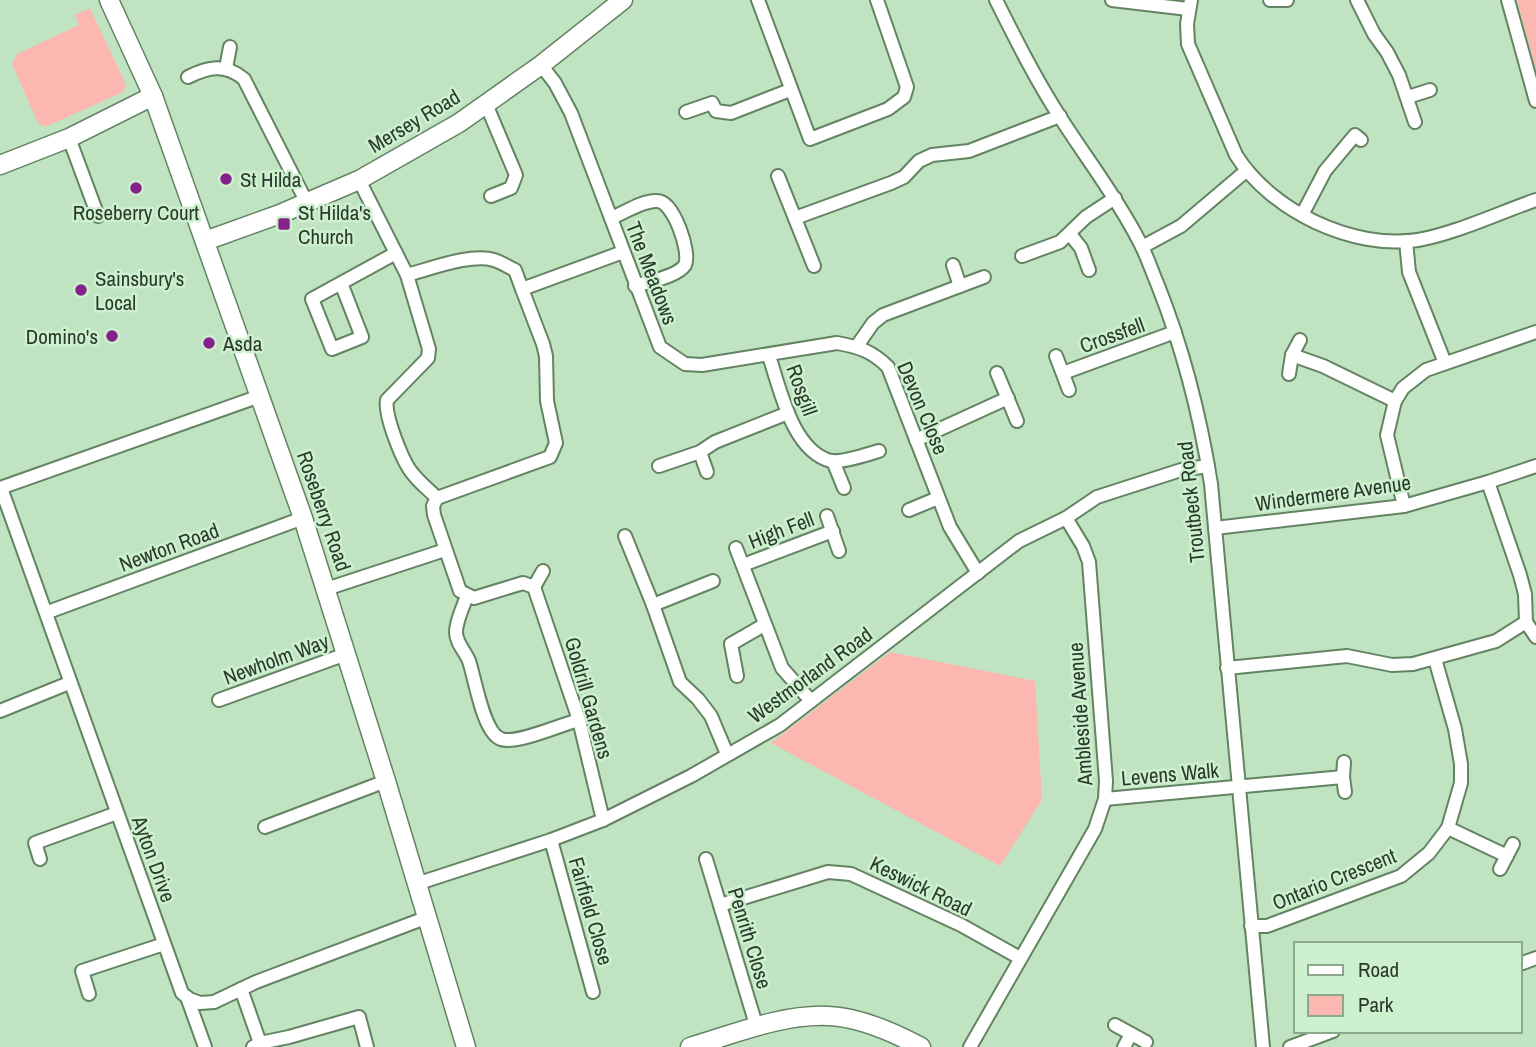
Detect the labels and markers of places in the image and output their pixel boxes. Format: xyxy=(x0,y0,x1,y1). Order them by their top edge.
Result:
place label: St Hilda xyxy=(240,165,302,194)
marker: St Hilda xyxy=(218,171,234,187)
marker: Roseberry Court xyxy=(128,180,144,196)
place label: Roseberry Court xyxy=(73,198,199,227)
place label: St Hilda's Church xyxy=(298,198,371,251)
marker: St Hilda's Church xyxy=(276,216,292,232)
place label: Sainsbury's Local xyxy=(95,264,184,317)
marker: Sainsbury's Local xyxy=(73,282,89,298)
place label: Domino's xyxy=(26,322,98,351)
marker: Domino's xyxy=(104,328,120,344)
place label: Asda xyxy=(222,329,263,358)
marker: Asda xyxy=(201,335,217,351)

